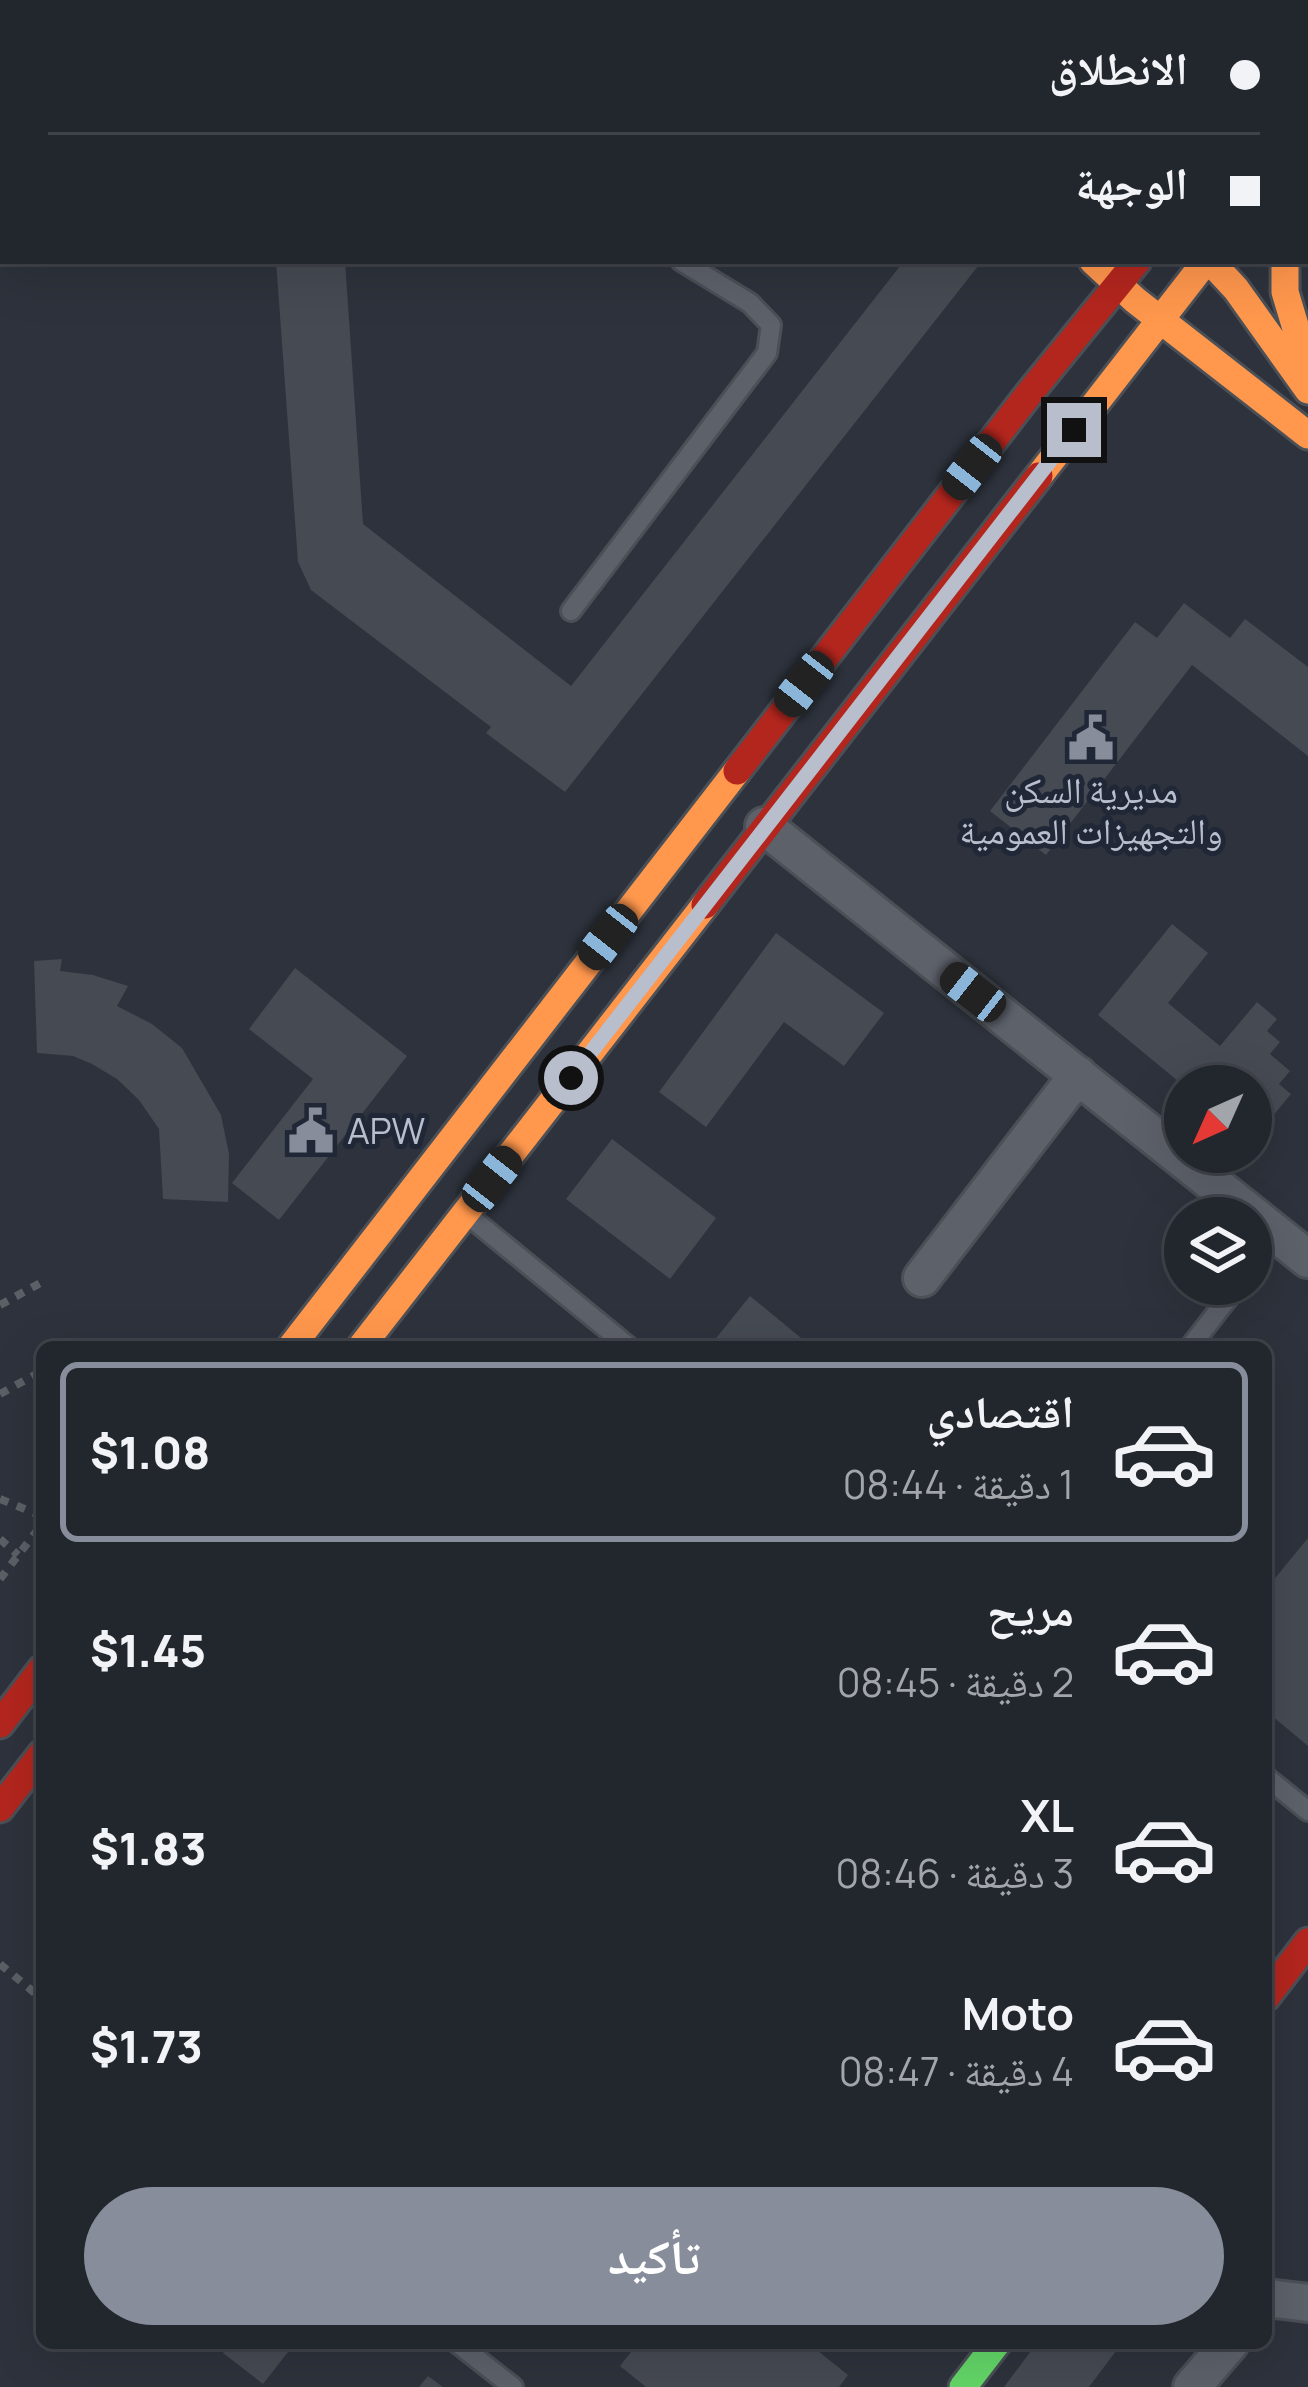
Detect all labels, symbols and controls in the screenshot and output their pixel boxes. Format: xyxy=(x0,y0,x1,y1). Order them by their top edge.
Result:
text: الانطلاق xyxy=(1049,37,1188,99)
text: الوجهة xyxy=(1075,152,1188,214)
route end xyxy=(1047,403,1101,457)
car xyxy=(936,428,1008,506)
car xyxy=(768,645,840,723)
public building icon: مديرية السكن والتجهيزات العمومية xyxy=(1066,713,1116,763)
place label: مديرية السكن والتجهيزات العمومية xyxy=(959,765,1223,855)
car xyxy=(572,898,644,976)
car xyxy=(934,956,1012,1028)
route start xyxy=(544,1051,598,1105)
north arrow xyxy=(1164,1065,1272,1173)
map controls xyxy=(1164,1065,1272,1305)
public building icon: APW xyxy=(286,1106,336,1156)
place label: APW xyxy=(347,1106,426,1155)
car xyxy=(456,1140,528,1218)
button: layers xyxy=(1164,1197,1272,1305)
text: اقتصادي xyxy=(927,1380,1074,1442)
icon: car xyxy=(1110,1398,1218,1506)
text: $1.08 xyxy=(90,1421,210,1483)
text: 1 دقيقة · 08:44 xyxy=(843,1457,1074,1511)
text: مريح xyxy=(987,1578,1074,1640)
icon: car xyxy=(1110,1596,1218,1704)
text: $1.45 xyxy=(90,1619,206,1681)
text: 2 دقيقة · 08:45 xyxy=(837,1655,1074,1709)
text: XL xyxy=(1020,1784,1074,1846)
icon: car xyxy=(1110,1794,1218,1902)
text: $1.83 xyxy=(90,1817,207,1879)
text: 3 دقيقة · 08:46 xyxy=(836,1846,1074,1900)
text: Moto xyxy=(962,1982,1074,2044)
icon: car xyxy=(1110,1992,1218,2100)
text: $1.73 xyxy=(90,2015,203,2077)
text: 4 دقيقة · 08:47 xyxy=(839,2044,1074,2098)
button: تأكيد xyxy=(84,2187,1224,2325)

